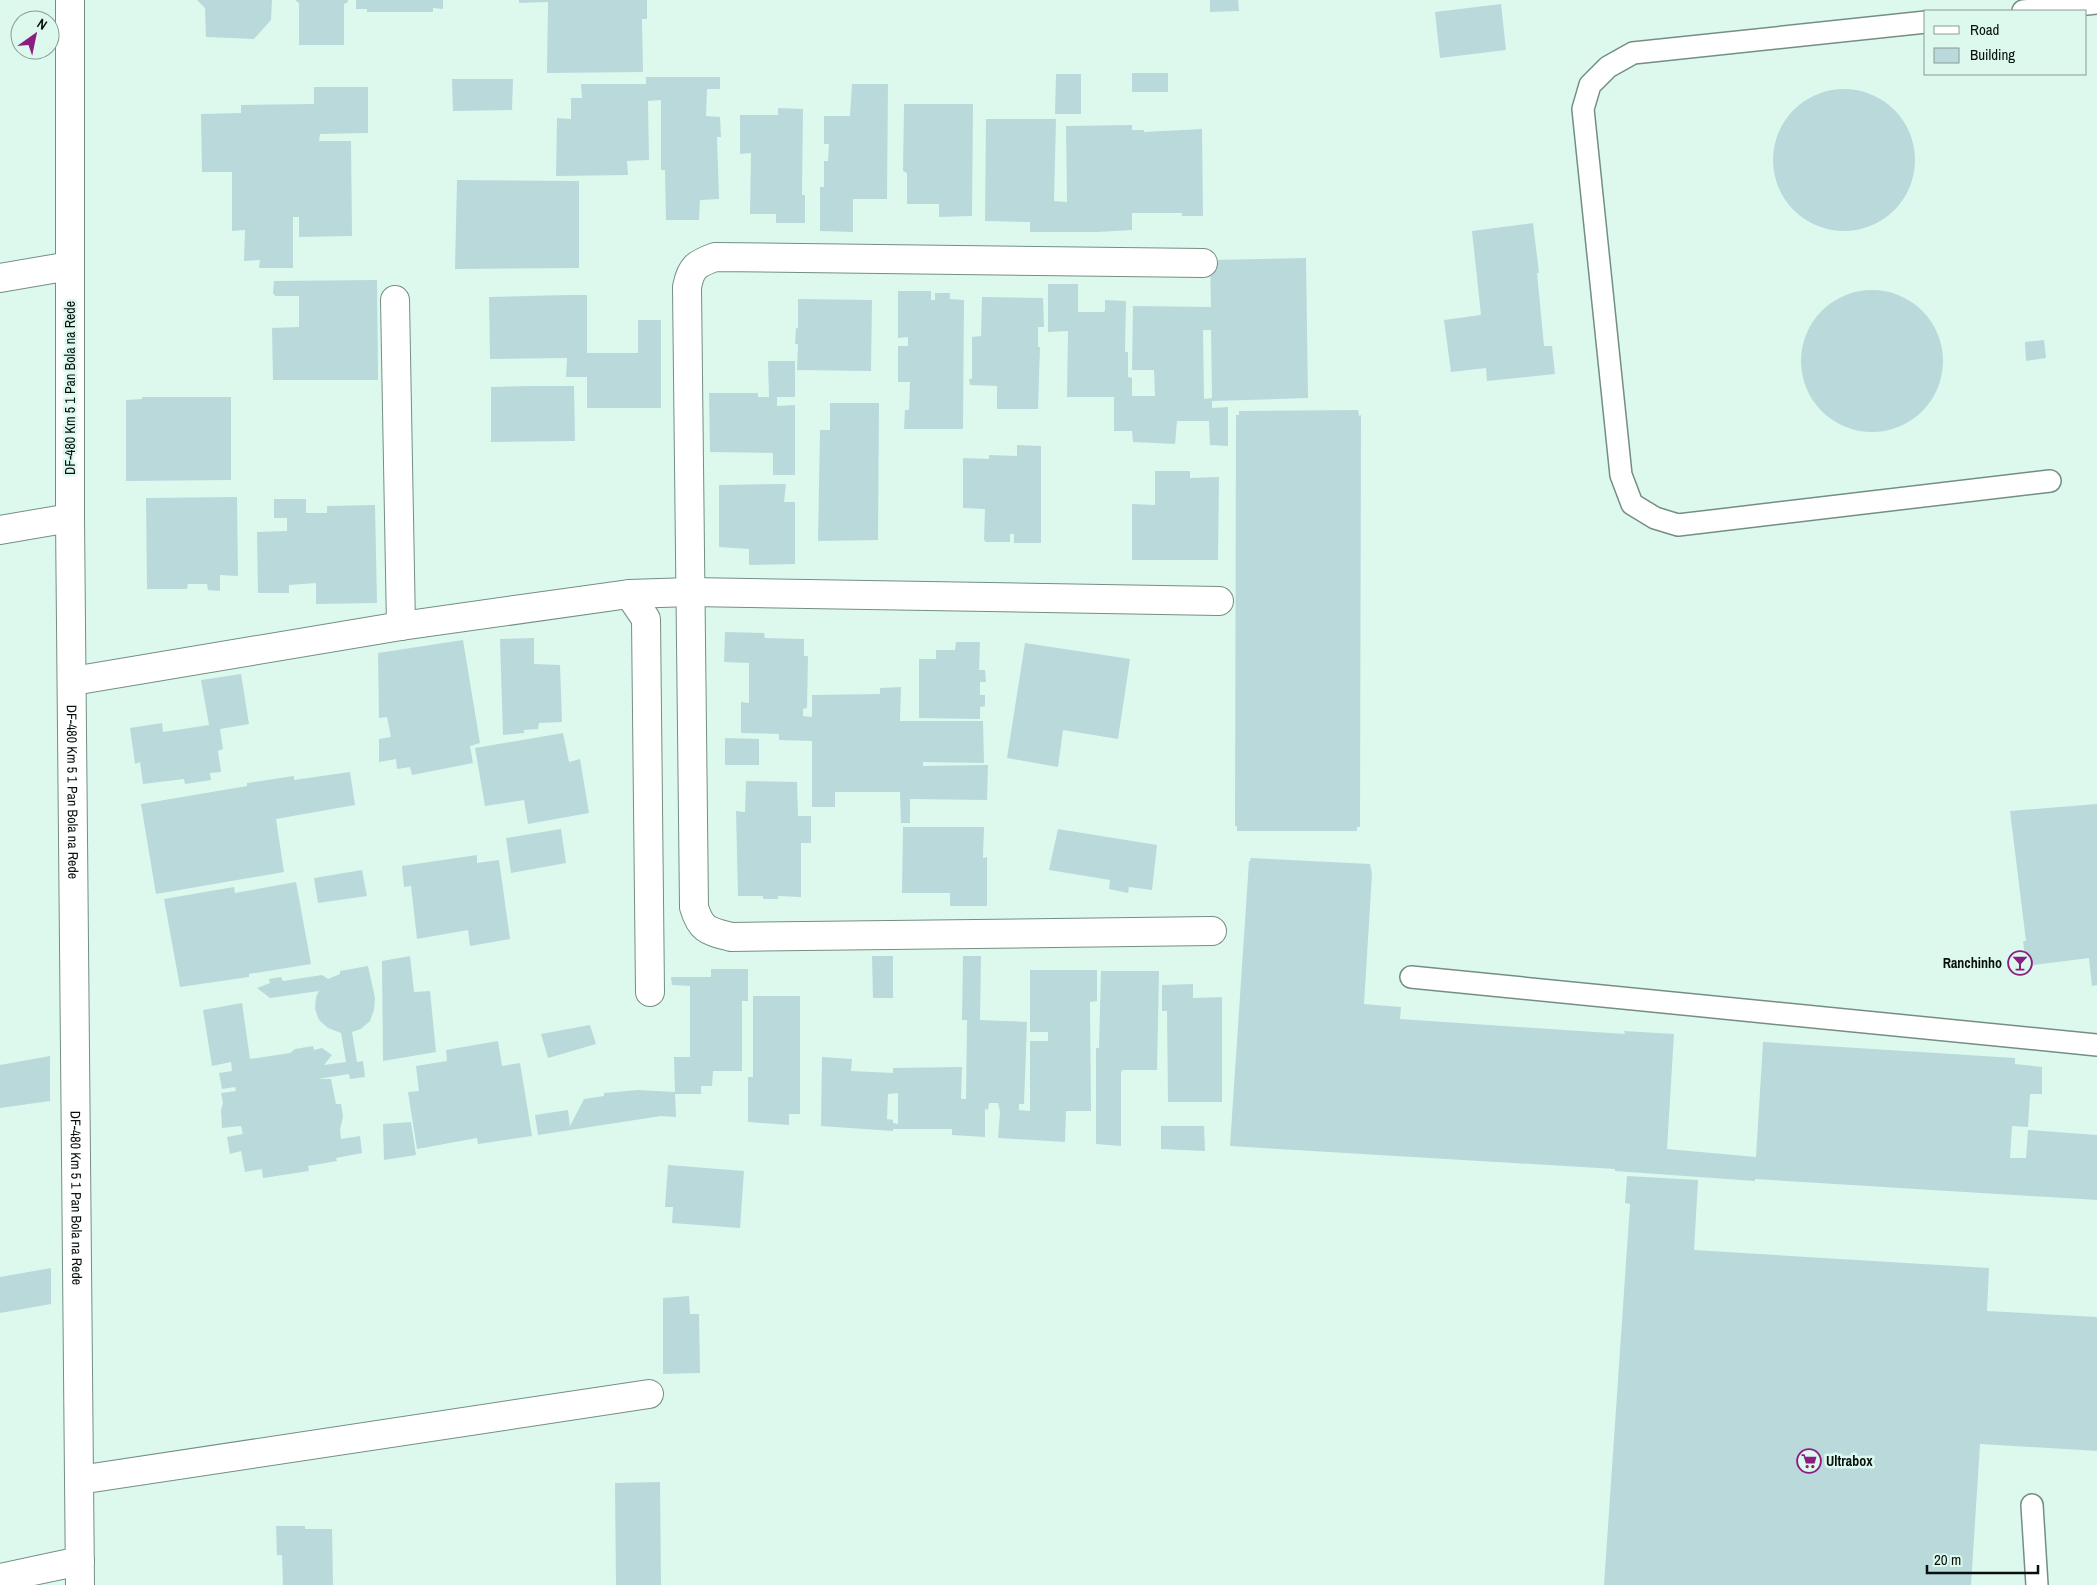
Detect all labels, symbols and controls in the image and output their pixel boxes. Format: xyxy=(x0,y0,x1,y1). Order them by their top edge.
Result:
north arrow xyxy=(10,10,60,60)
legend xyxy=(1924,10,2087,75)
text: N xyxy=(34,14,50,34)
text: Road xyxy=(1970,19,1999,40)
text: Building xyxy=(1970,44,2015,65)
street label: DF-480 Km 5 1 Pan Bola na Rede xyxy=(61,301,79,475)
street label: DF-480 Km 5 1 Pan Bola na Rede xyxy=(63,705,82,879)
bar icon: Ranchinho xyxy=(2007,950,2033,976)
place label: Ranchinho xyxy=(1943,954,2002,972)
street label: DF-480 Km 5 1 Pan Bola na Rede xyxy=(67,1111,86,1285)
supermarket icon: Ultrabox xyxy=(1796,1448,1822,1474)
place label: Ultrabox xyxy=(1826,1452,1873,1470)
scale bar xyxy=(1927,1542,2038,1574)
text: 20 m xyxy=(1934,1549,1961,1570)

